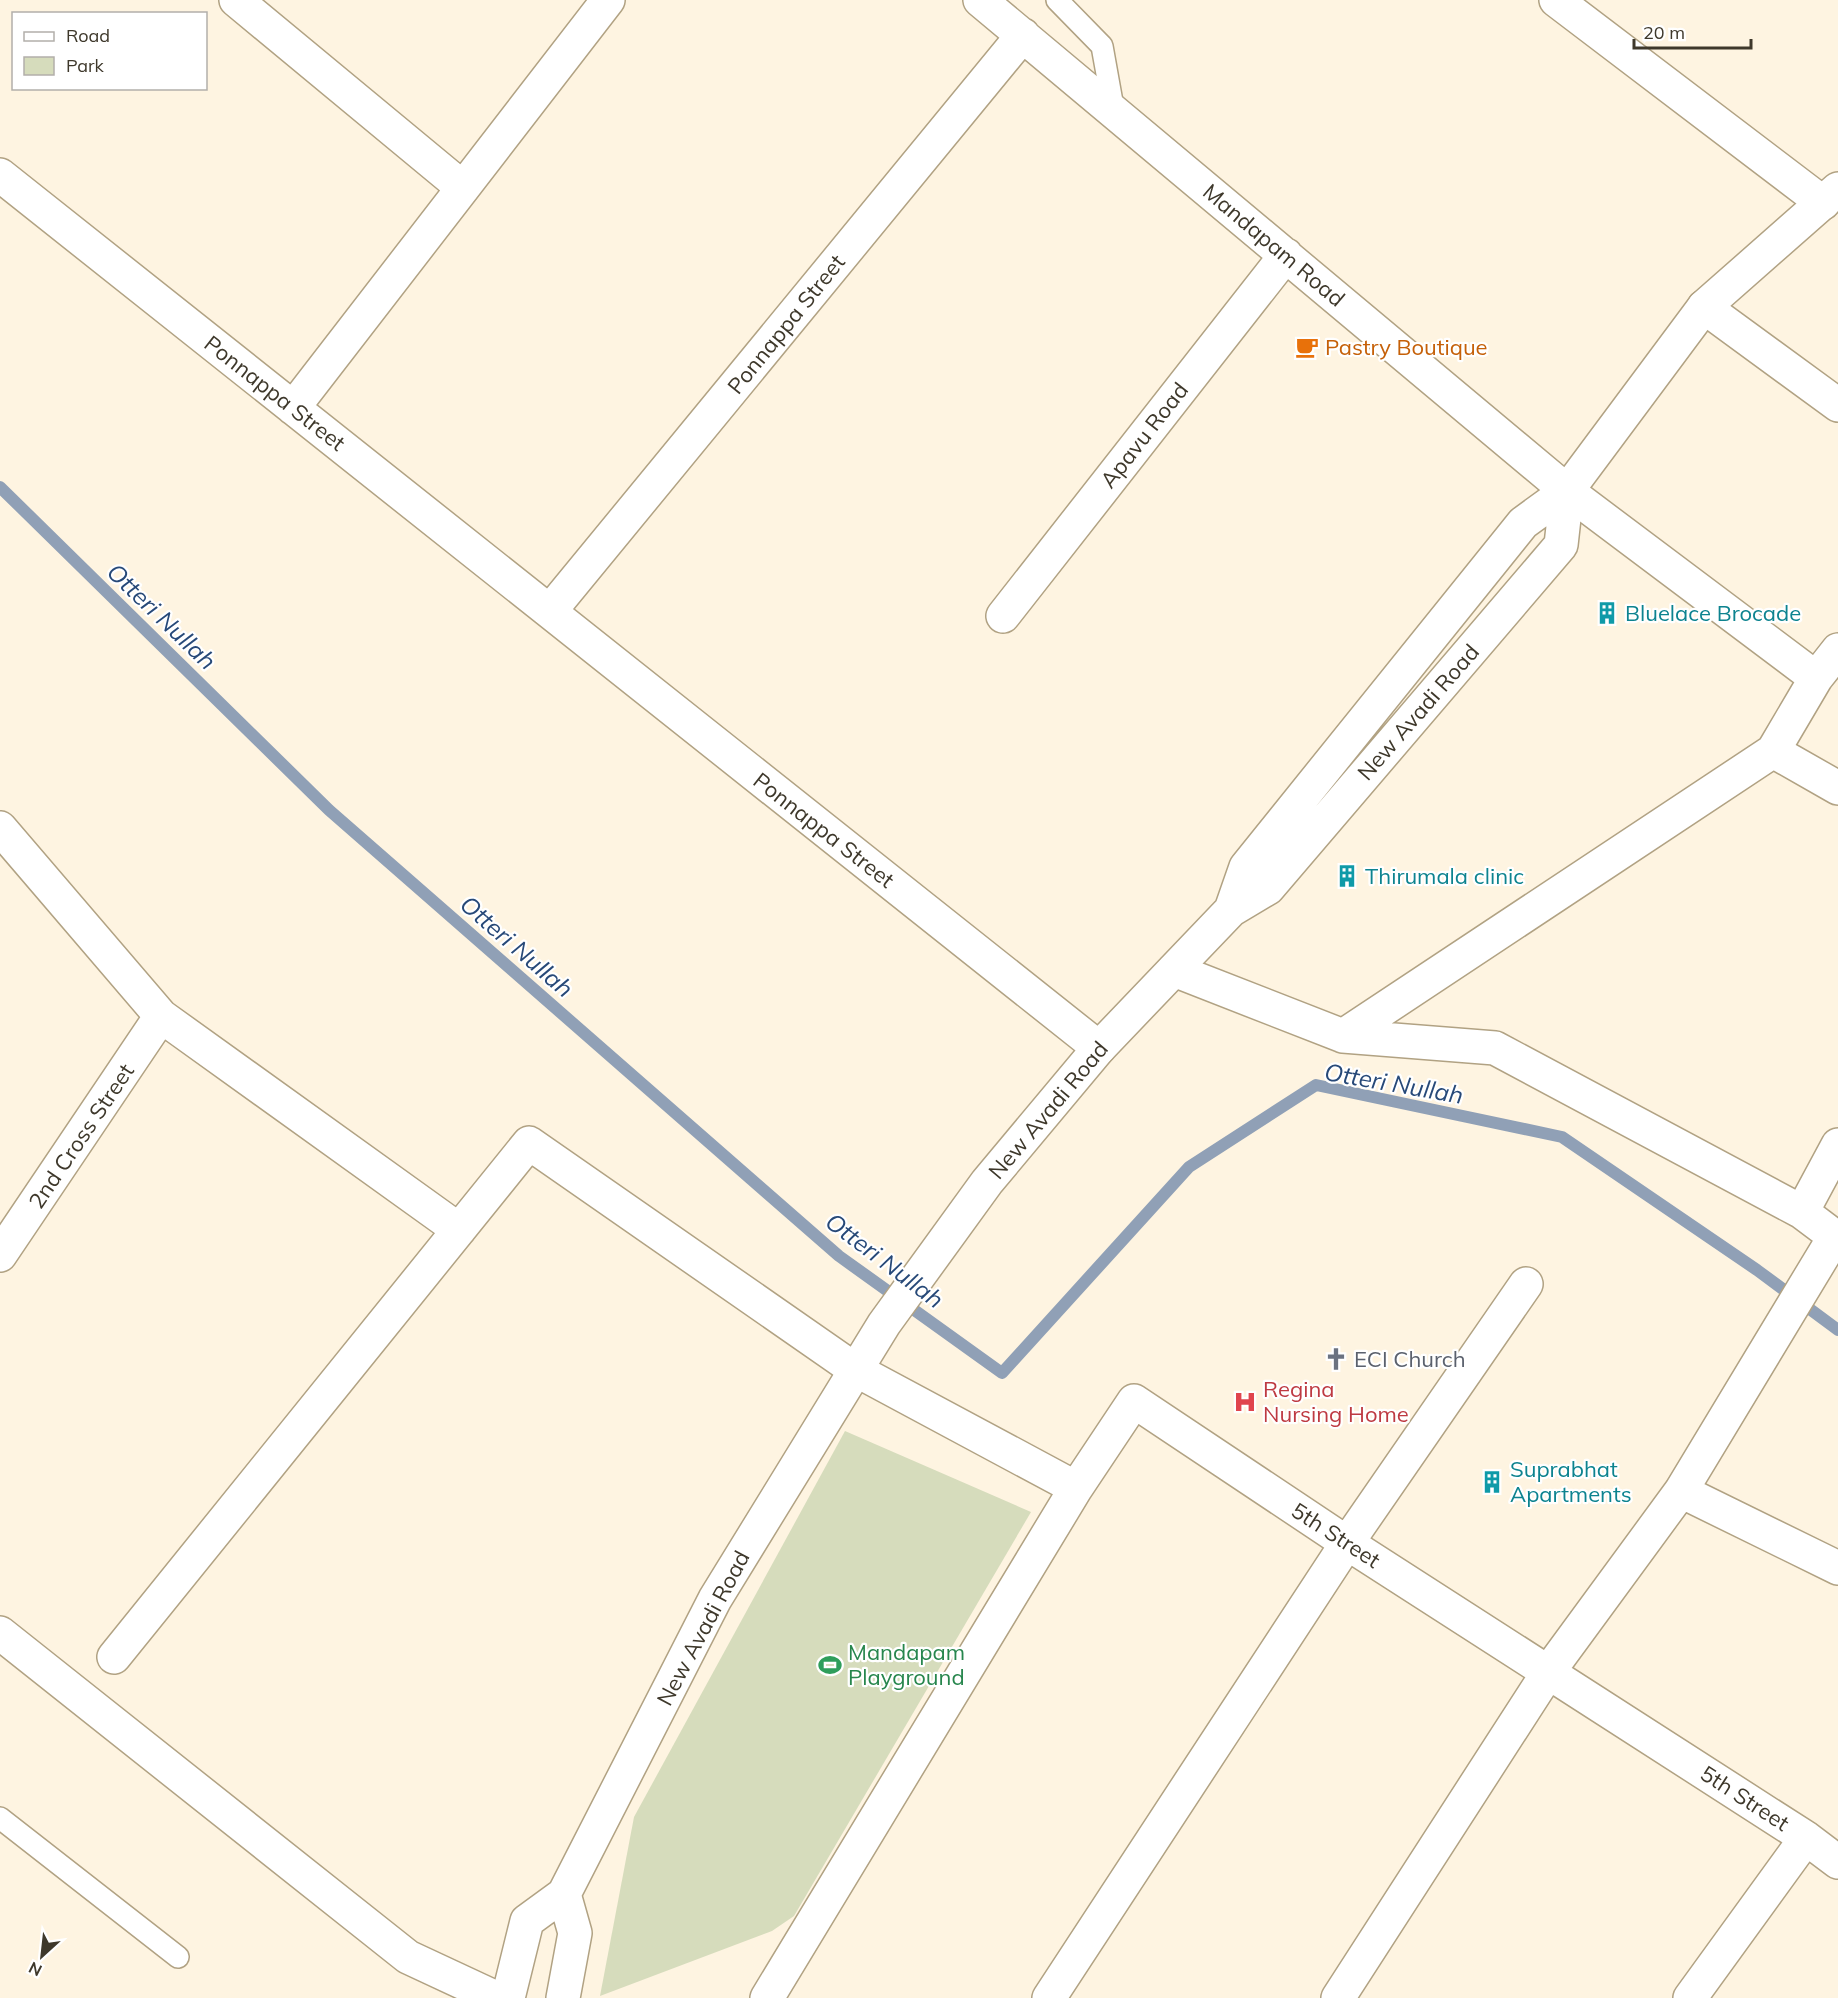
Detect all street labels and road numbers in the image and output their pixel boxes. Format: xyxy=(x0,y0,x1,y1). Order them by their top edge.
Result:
street label: Mandapam Road xyxy=(1197,177,1351,313)
street label: Ponnappa Street xyxy=(721,248,851,399)
street label: Ponnappa Street xyxy=(199,329,351,457)
street label: Apavu Road xyxy=(1094,377,1194,493)
street label: New Avadi Road xyxy=(1351,638,1485,786)
street label: Ponnappa Street xyxy=(748,766,900,894)
street label: New Avadi Road xyxy=(982,1035,1114,1185)
street label: 2nd Cross Street xyxy=(22,1058,140,1214)
street label: 5th Street xyxy=(1286,1496,1386,1574)
street label: New Avadi Road xyxy=(650,1546,756,1710)
street label: 5th Street xyxy=(1695,1759,1795,1837)

